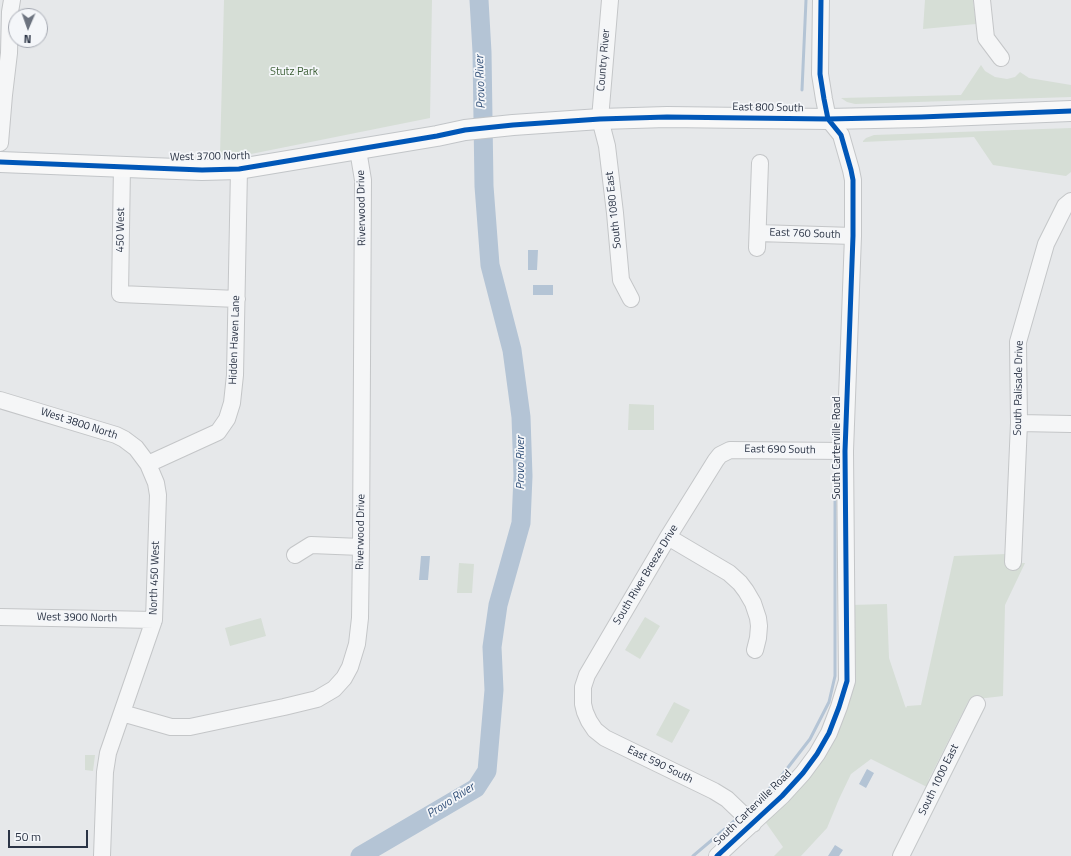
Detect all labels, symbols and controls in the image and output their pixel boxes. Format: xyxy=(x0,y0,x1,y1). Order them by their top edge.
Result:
north arrow xyxy=(8,8,48,48)
street label: Country River xyxy=(595,28,613,92)
text: N xyxy=(24,31,32,47)
water label: Provo River xyxy=(473,55,489,109)
park label: Stutz Park xyxy=(270,65,318,79)
street label: East 800 South xyxy=(732,101,804,115)
street label: West 3700 North xyxy=(170,150,250,164)
street label: Riverwood Drive xyxy=(355,170,369,246)
street label: South 1080 East xyxy=(603,171,625,249)
street label: 450 West xyxy=(114,207,128,253)
street label: East 760 South xyxy=(769,226,841,242)
street label: Hidden Haven Lane xyxy=(227,295,243,385)
street label: South Palisade Drive xyxy=(1012,340,1026,436)
street label: South Carterville Road xyxy=(830,397,844,499)
street label: West 3800 North xyxy=(39,405,119,443)
water label: Provo River xyxy=(514,436,528,490)
street label: East 690 South xyxy=(744,443,816,457)
street label: Riverwood Drive xyxy=(354,494,368,570)
street label: South River Breeze Drive xyxy=(611,523,681,627)
street label: North 450 West xyxy=(147,541,163,615)
street label: West 3900 North xyxy=(37,611,117,625)
street label: South 1000 East xyxy=(916,742,962,818)
street label: East 590 South xyxy=(625,743,695,787)
street label: South Carterville Road xyxy=(711,768,795,848)
water label: Provo River xyxy=(425,780,477,822)
scale bar xyxy=(10,822,90,848)
text: 50 m xyxy=(15,827,41,846)

